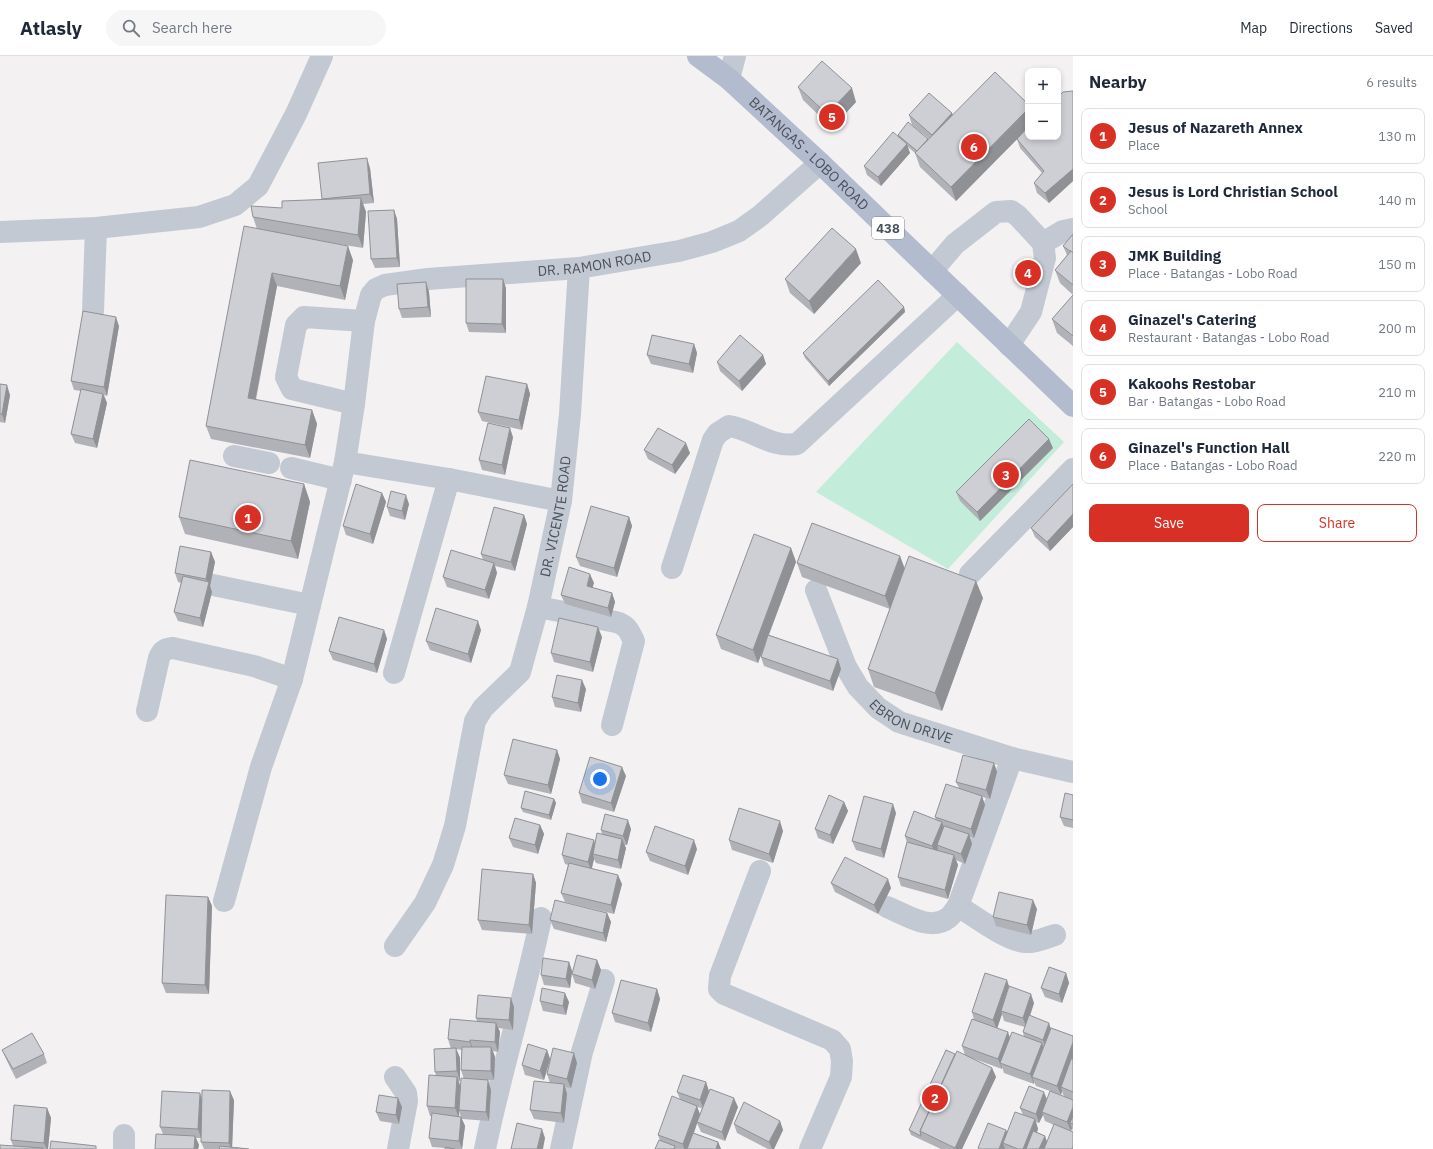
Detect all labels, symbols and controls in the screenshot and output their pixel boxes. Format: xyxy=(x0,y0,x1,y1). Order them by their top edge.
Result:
search box xyxy=(106,10,386,46)
text: Atlasly xyxy=(20,16,82,40)
icon: search xyxy=(120,17,142,39)
text: Search here xyxy=(152,18,232,37)
text: Map xyxy=(1240,19,1267,37)
text: Directions xyxy=(1289,19,1353,37)
text: Saved xyxy=(1375,19,1413,37)
map controls xyxy=(1025,68,1061,140)
button: + xyxy=(1025,68,1061,104)
text: Nearby xyxy=(1089,71,1147,93)
text: 6 results xyxy=(1366,74,1417,91)
street label: BATANGAS - LOBO ROAD xyxy=(745,93,873,214)
pin: 5 xyxy=(819,102,845,132)
button: − xyxy=(1025,104,1061,140)
text: Jesus of Nazareth Annex xyxy=(1128,118,1303,137)
text: 1 xyxy=(1099,128,1107,145)
text: 130 m xyxy=(1378,128,1416,145)
pin: 6 xyxy=(961,132,987,162)
text: Place xyxy=(1128,137,1160,154)
text: Jesus is Lord Christian School xyxy=(1128,182,1338,201)
text: 2 xyxy=(1099,192,1107,209)
text: 140 m xyxy=(1378,192,1416,209)
text: School xyxy=(1128,201,1168,218)
road number: 438 xyxy=(872,217,904,239)
text: JMK Building xyxy=(1128,246,1221,265)
street label: DR. RAMON ROAD xyxy=(537,247,653,280)
text: 3 xyxy=(1099,256,1107,273)
text: 150 m xyxy=(1378,256,1416,273)
pin: 4 xyxy=(1015,258,1041,288)
text: Place · Batangas - Lobo Road xyxy=(1128,265,1298,282)
text: Ginazel's Catering xyxy=(1128,310,1256,329)
text: 4 xyxy=(1099,320,1107,337)
text: 200 m xyxy=(1378,320,1416,337)
text: Restaurant · Batangas - Lobo Road xyxy=(1128,329,1330,346)
text: Kakoohs Restobar xyxy=(1128,374,1256,393)
text: 5 xyxy=(1099,384,1107,401)
text: 210 m xyxy=(1378,384,1416,401)
text: Bar · Batangas - Lobo Road xyxy=(1128,393,1286,410)
text: Ginazel's Function Hall xyxy=(1128,438,1290,457)
text: 6 xyxy=(1099,448,1107,465)
text: 220 m xyxy=(1378,448,1416,465)
street label: DR. VICENTE ROAD xyxy=(536,455,575,579)
text: Place · Batangas - Lobo Road xyxy=(1128,457,1298,474)
pin: 3 xyxy=(993,460,1019,490)
pin: 1 xyxy=(235,503,261,533)
button: Save xyxy=(1089,504,1249,542)
button: Share xyxy=(1257,504,1417,542)
street label: EBRON DRIVE xyxy=(865,695,955,748)
your location xyxy=(590,769,610,789)
pin: 2 xyxy=(922,1083,948,1113)

